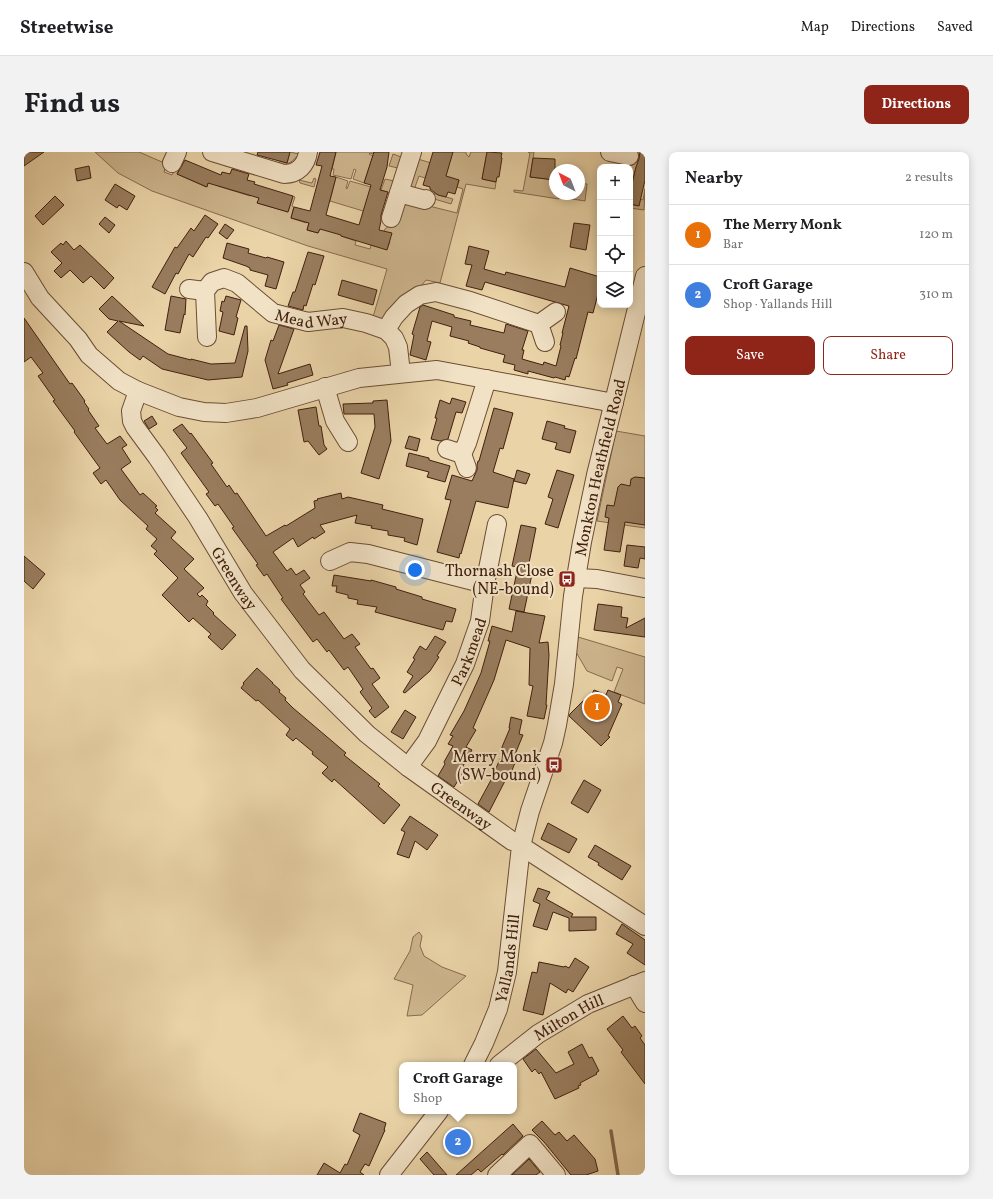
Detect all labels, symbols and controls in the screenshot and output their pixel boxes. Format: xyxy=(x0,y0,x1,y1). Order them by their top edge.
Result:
text: Streetwise xyxy=(20,15,113,41)
text: Map xyxy=(801,18,829,37)
text: Directions xyxy=(851,18,915,37)
text: Saved xyxy=(937,18,973,37)
text: Find us xyxy=(24,85,120,124)
button: Directions xyxy=(864,85,969,124)
north arrow xyxy=(549,164,585,200)
map controls xyxy=(597,164,633,308)
button: + xyxy=(597,164,633,200)
text: Nearby xyxy=(685,167,743,190)
text: 2 results xyxy=(905,169,953,187)
button: − xyxy=(597,200,633,236)
text: The Merry Monk xyxy=(723,215,842,236)
text: 1 xyxy=(695,226,701,244)
text: 120 m xyxy=(919,226,953,244)
button: locate xyxy=(597,236,633,272)
text: Bar xyxy=(723,236,743,254)
button: layers xyxy=(597,272,633,308)
text: Croft Garage xyxy=(723,275,813,296)
text: 2 xyxy=(695,286,701,304)
text: 310 m xyxy=(919,286,953,304)
text: Shop · Yallands Hill xyxy=(723,296,832,314)
street label: Mead Way xyxy=(272,305,349,335)
button: Save xyxy=(685,336,815,375)
button: Share xyxy=(823,336,953,375)
street label: Monkton Heathfield Road xyxy=(571,377,632,558)
street label: Greenway xyxy=(205,543,262,616)
your location xyxy=(405,560,425,580)
place label: Thornash Close (NE-bound) xyxy=(445,561,554,601)
bus stop icon: Thornash Close (NE-bound) xyxy=(557,569,577,589)
street label: Parkmead xyxy=(447,615,493,690)
pin: 1 xyxy=(584,692,610,722)
place label: Merry Monk (SW-bound) xyxy=(453,747,541,787)
bus stop icon: Merry Monk (SW-bound) xyxy=(544,755,564,775)
street label: Greenway xyxy=(425,777,496,837)
street label: Yallands Hill xyxy=(491,913,526,1005)
street label: Milton Hill xyxy=(530,990,608,1047)
popup xyxy=(399,1062,517,1114)
text: Croft Garage xyxy=(413,1069,503,1090)
text: Shop xyxy=(413,1090,442,1108)
pin: 2 xyxy=(445,1127,471,1157)

